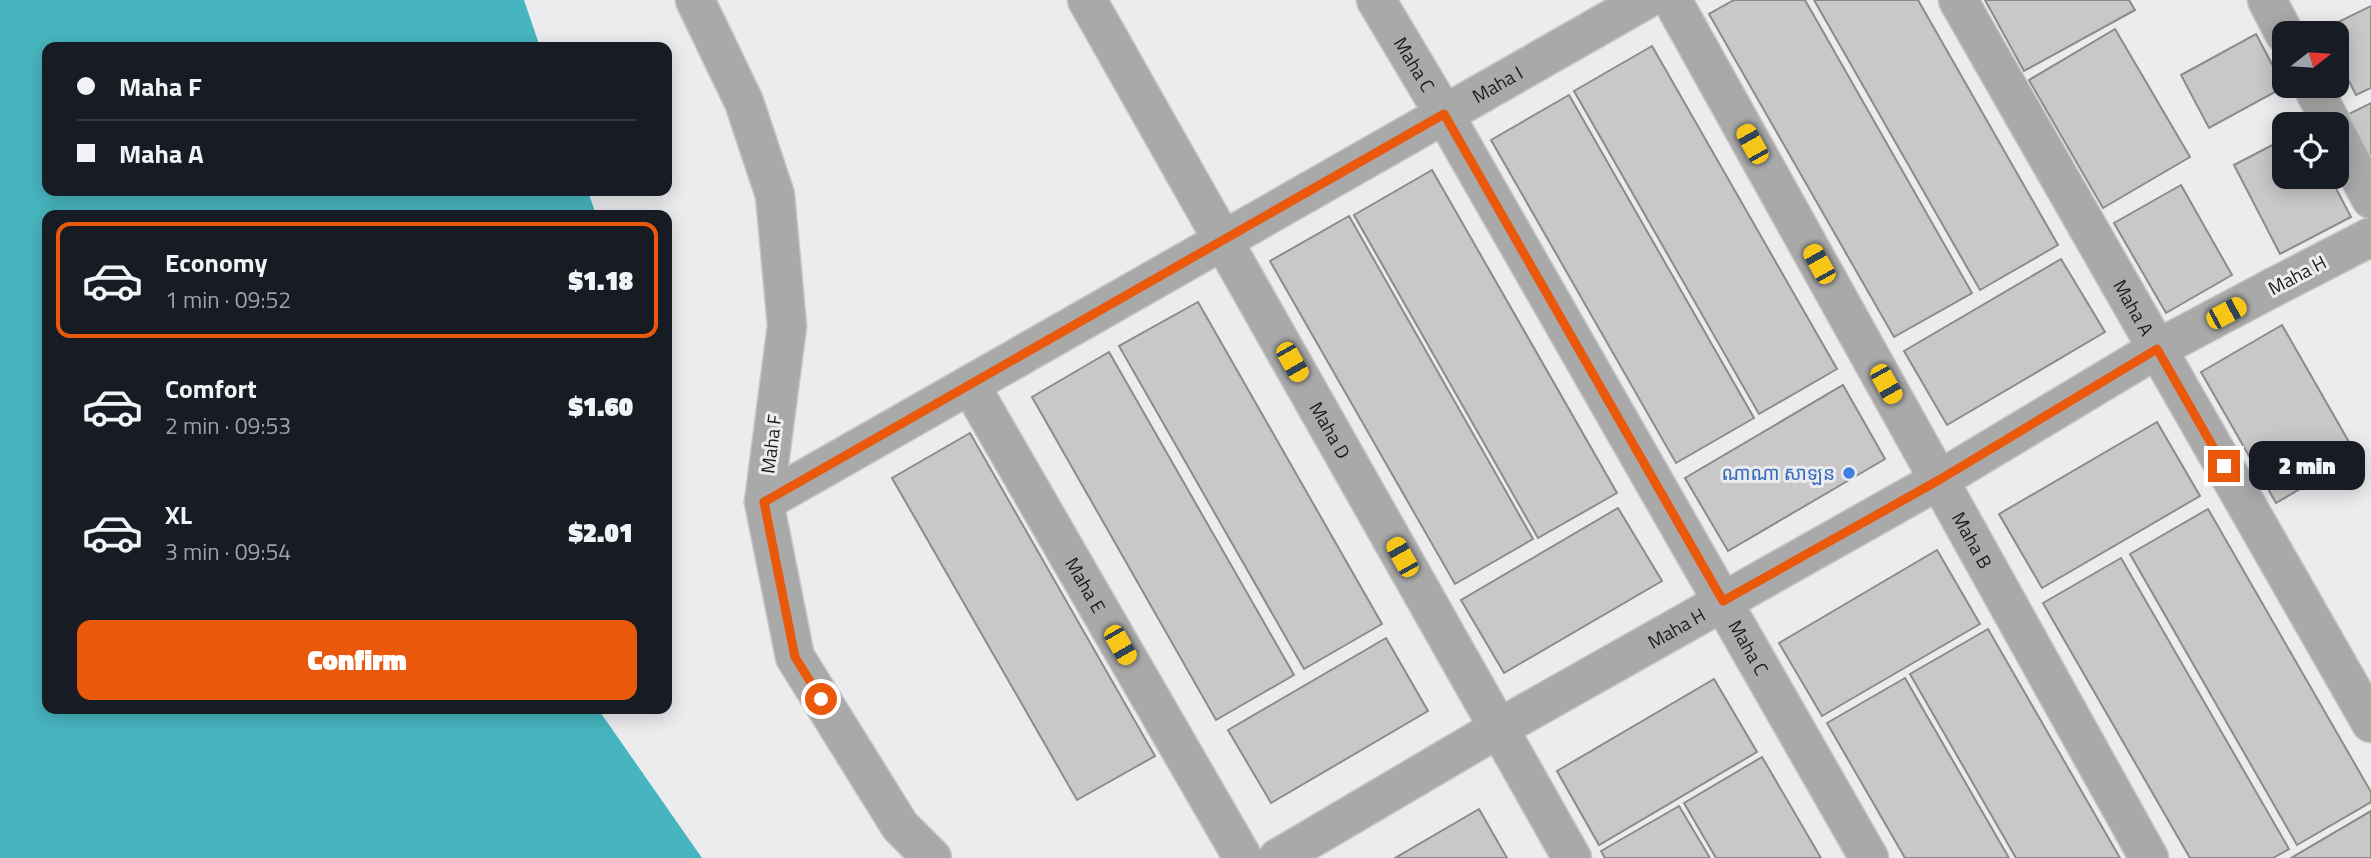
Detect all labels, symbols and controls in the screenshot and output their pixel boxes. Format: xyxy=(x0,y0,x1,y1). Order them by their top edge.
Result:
north arrow xyxy=(2272,21,2348,98)
map controls xyxy=(2272,21,2349,189)
street label: Maha C xyxy=(1387,31,1443,97)
street label: Maha I xyxy=(1466,58,1528,110)
text: Maha F xyxy=(119,67,202,106)
button: locate xyxy=(2272,112,2349,189)
car xyxy=(1733,121,1772,167)
text: Maha A xyxy=(119,134,204,173)
car xyxy=(1800,241,1839,287)
text: Economy xyxy=(165,243,267,282)
street label: Maha H xyxy=(2262,247,2331,302)
icon: car xyxy=(81,249,144,312)
text: $1.18 xyxy=(568,261,633,300)
street label: Maha A xyxy=(2106,274,2162,341)
text: 1 min · 09:52 xyxy=(165,282,291,317)
car xyxy=(2203,294,2250,332)
car xyxy=(1273,339,1312,385)
car xyxy=(1867,361,1906,407)
text: Comfort xyxy=(165,369,257,408)
icon: car xyxy=(81,375,144,438)
text: $1.60 xyxy=(568,387,633,426)
street label: Maha D xyxy=(1303,396,1358,464)
text: 2 min · 09:53 xyxy=(165,408,291,443)
street label: Maha F xyxy=(752,413,789,475)
callout: 2 min xyxy=(2248,442,2364,490)
text: 2 min xyxy=(2278,448,2336,483)
route end xyxy=(2208,450,2240,482)
place label: ណាណា សាឡន xyxy=(1722,458,1835,487)
marker: ណាណា សាឡន xyxy=(1841,465,1857,481)
text: XL xyxy=(165,495,192,534)
icon: car xyxy=(81,501,144,564)
street label: Maha B xyxy=(1945,506,2000,574)
text: $2.01 xyxy=(568,513,633,552)
text: 3 min · 09:54 xyxy=(165,534,291,569)
car xyxy=(1383,534,1422,580)
street label: Maha E xyxy=(1058,552,1113,618)
street label: Maha H xyxy=(1642,600,1710,656)
street label: Maha C xyxy=(1722,614,1777,680)
button: Confirm xyxy=(77,620,637,700)
car xyxy=(1101,622,1140,668)
route start xyxy=(805,683,837,715)

